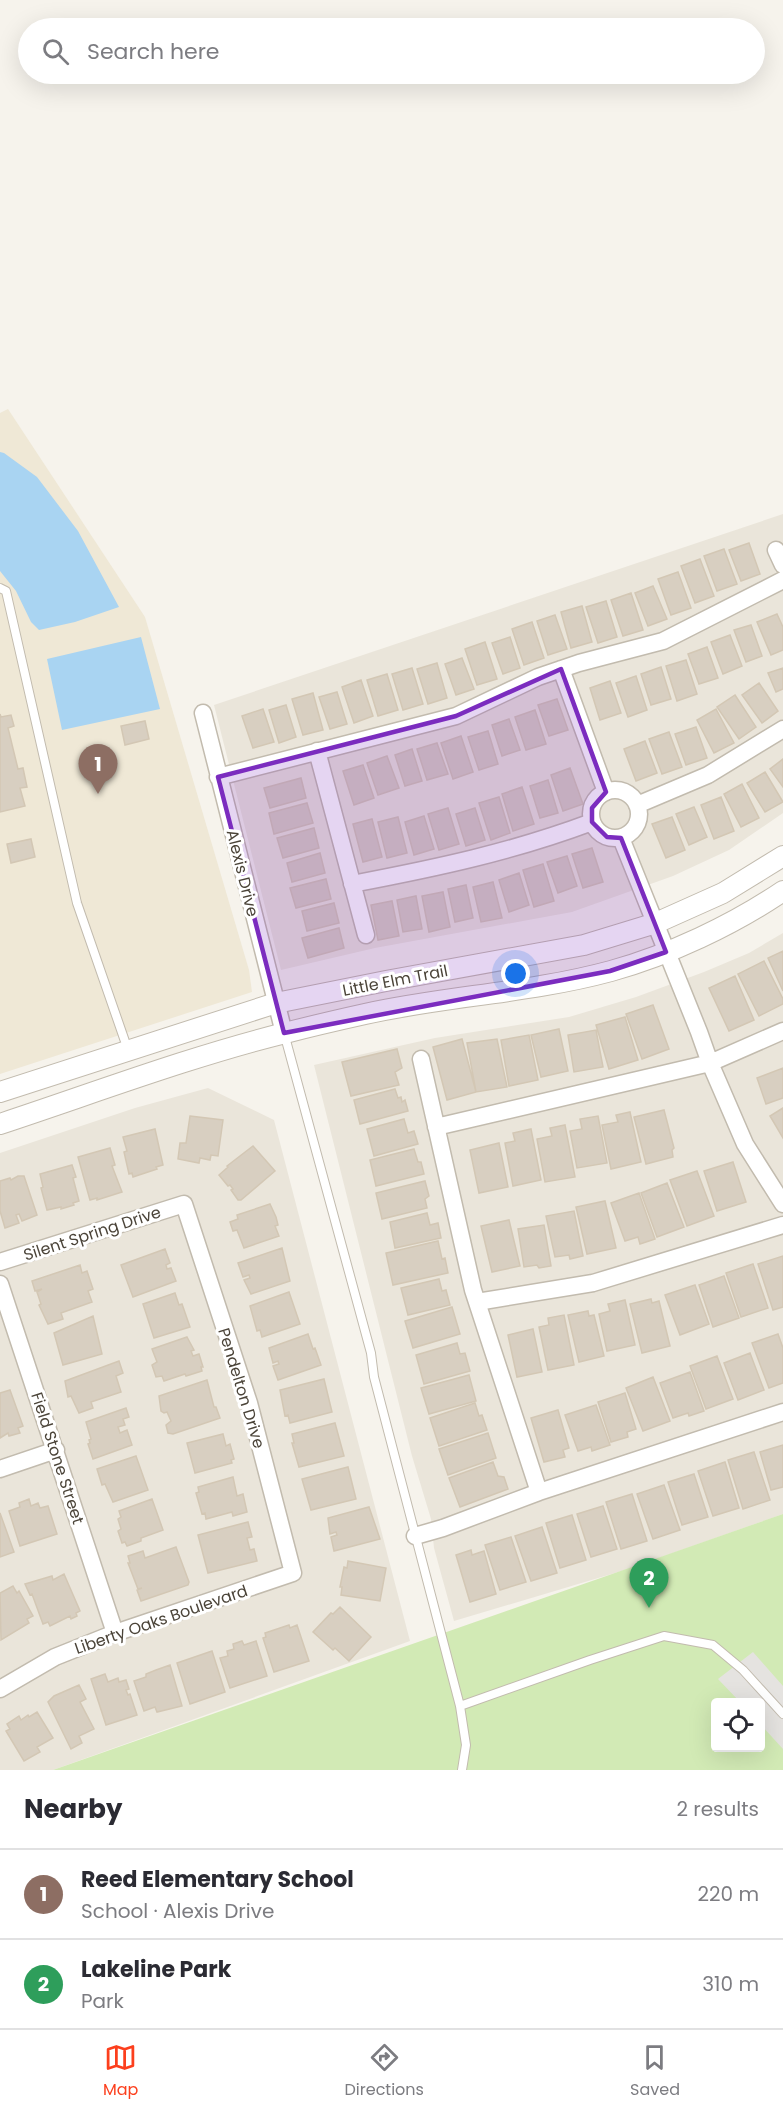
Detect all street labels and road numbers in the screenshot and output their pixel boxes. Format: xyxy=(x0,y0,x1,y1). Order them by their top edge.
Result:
street label: Alexis Drive xyxy=(221,827,264,919)
street label: Little Elm Trail xyxy=(340,959,450,1002)
street label: Silent Spring Drive xyxy=(21,1200,164,1267)
street label: Pendelton Drive xyxy=(212,1325,271,1451)
street label: Field Stone Street xyxy=(25,1389,90,1527)
street label: Liberty Oaks Boulevard xyxy=(72,1579,251,1660)

